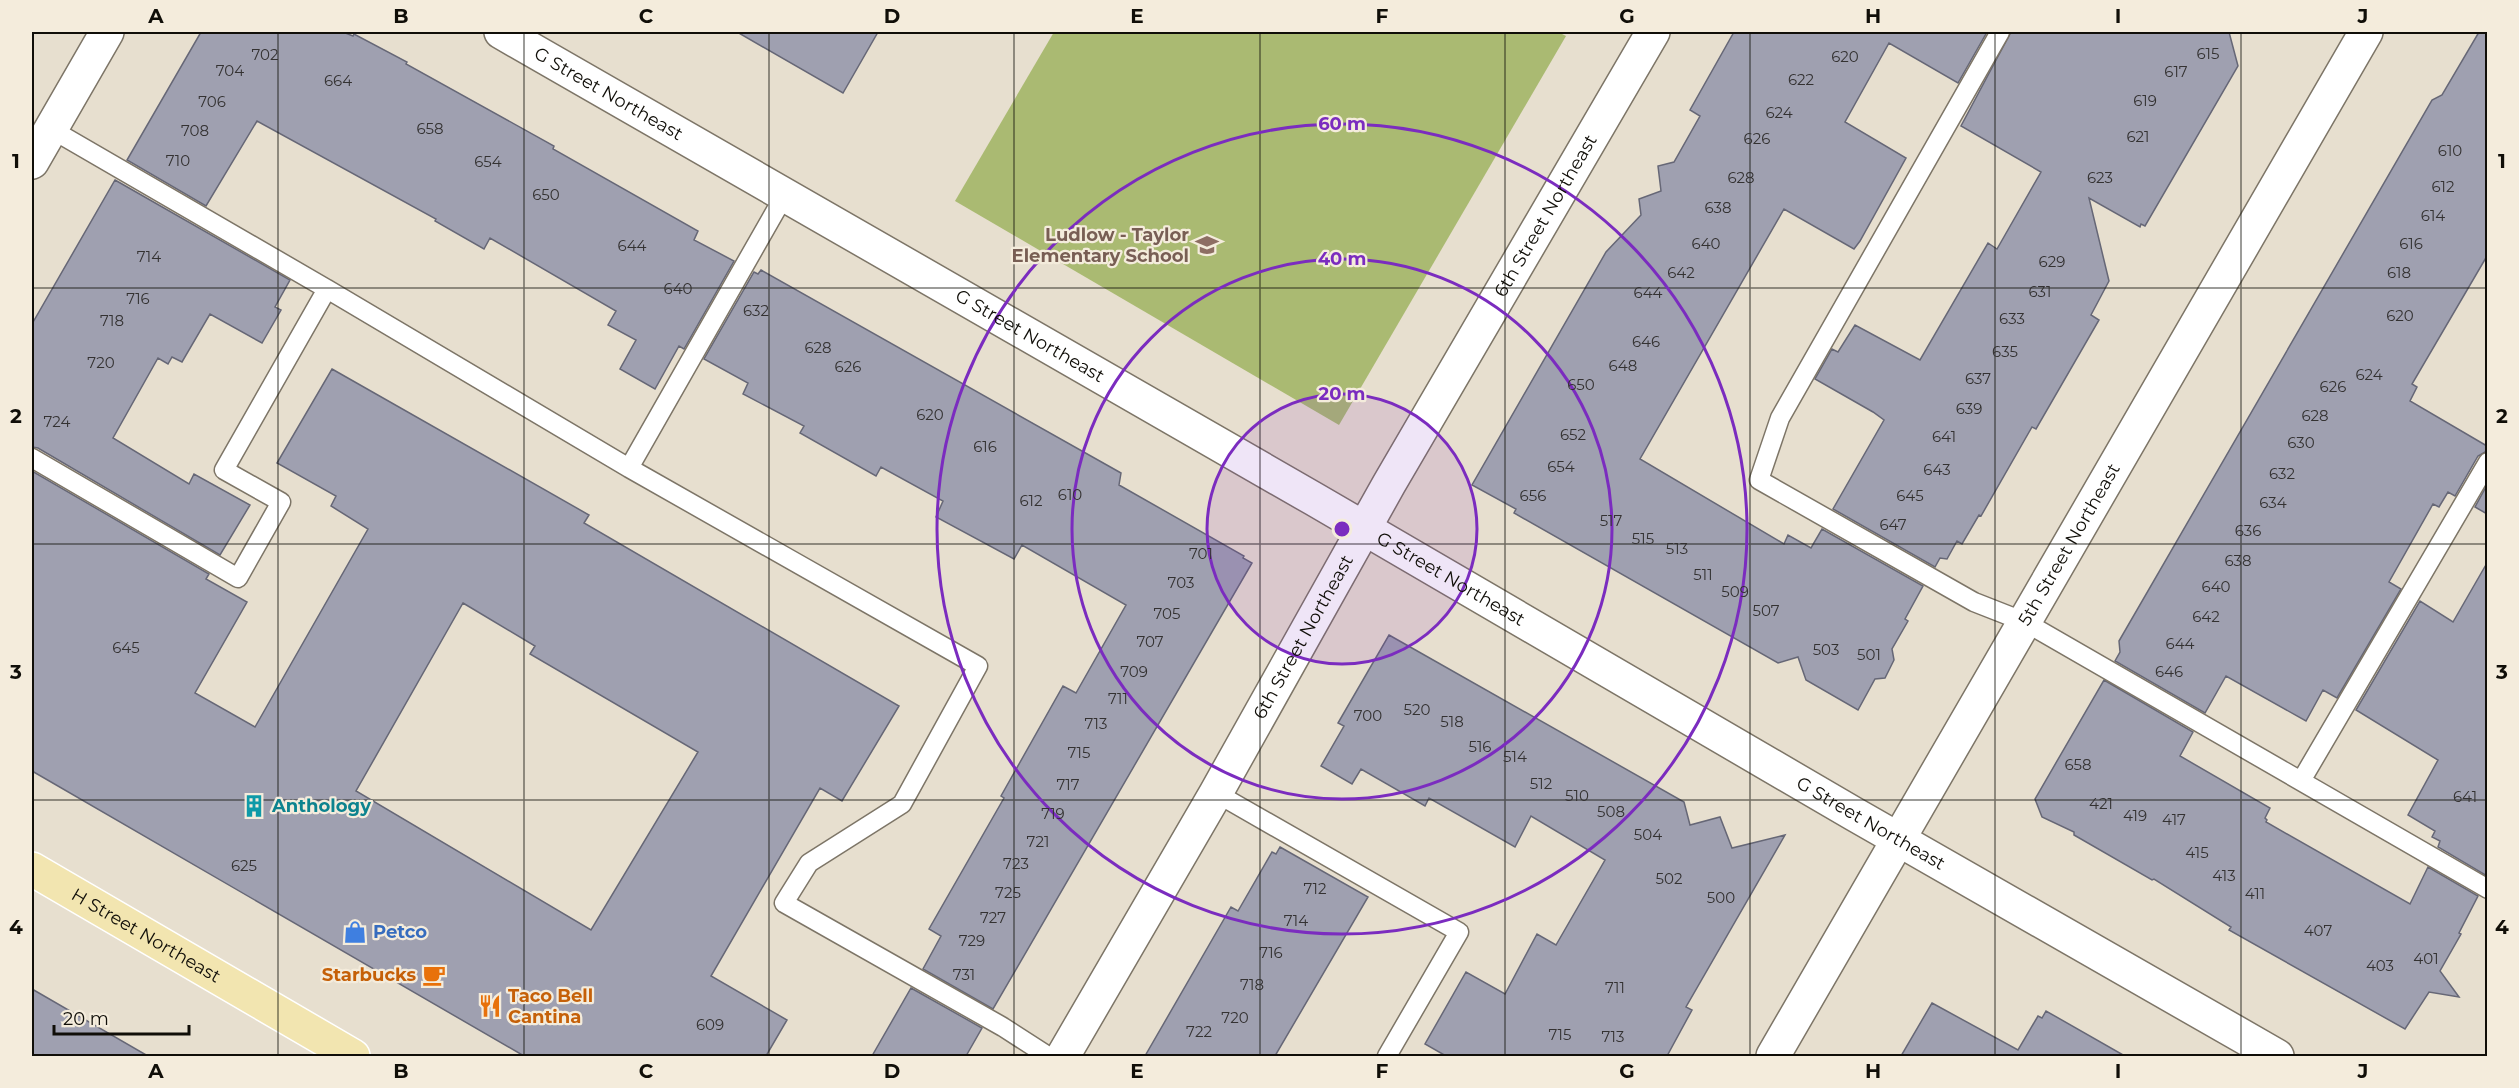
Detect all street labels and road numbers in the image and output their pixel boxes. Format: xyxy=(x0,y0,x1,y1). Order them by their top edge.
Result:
street label: G Street Northeast xyxy=(530,42,687,145)
street label: 6th Street Northeast xyxy=(1490,131,1602,301)
street label: G Street Northeast xyxy=(952,284,1108,387)
street label: 5th Street Northeast xyxy=(2014,460,2125,630)
street label: G Street Northeast xyxy=(1373,527,1529,631)
street label: 6th Street Northeast xyxy=(1249,551,1358,723)
street label: G Street Northeast xyxy=(1793,772,1949,875)
street label: H Street Northeast xyxy=(68,883,225,987)

